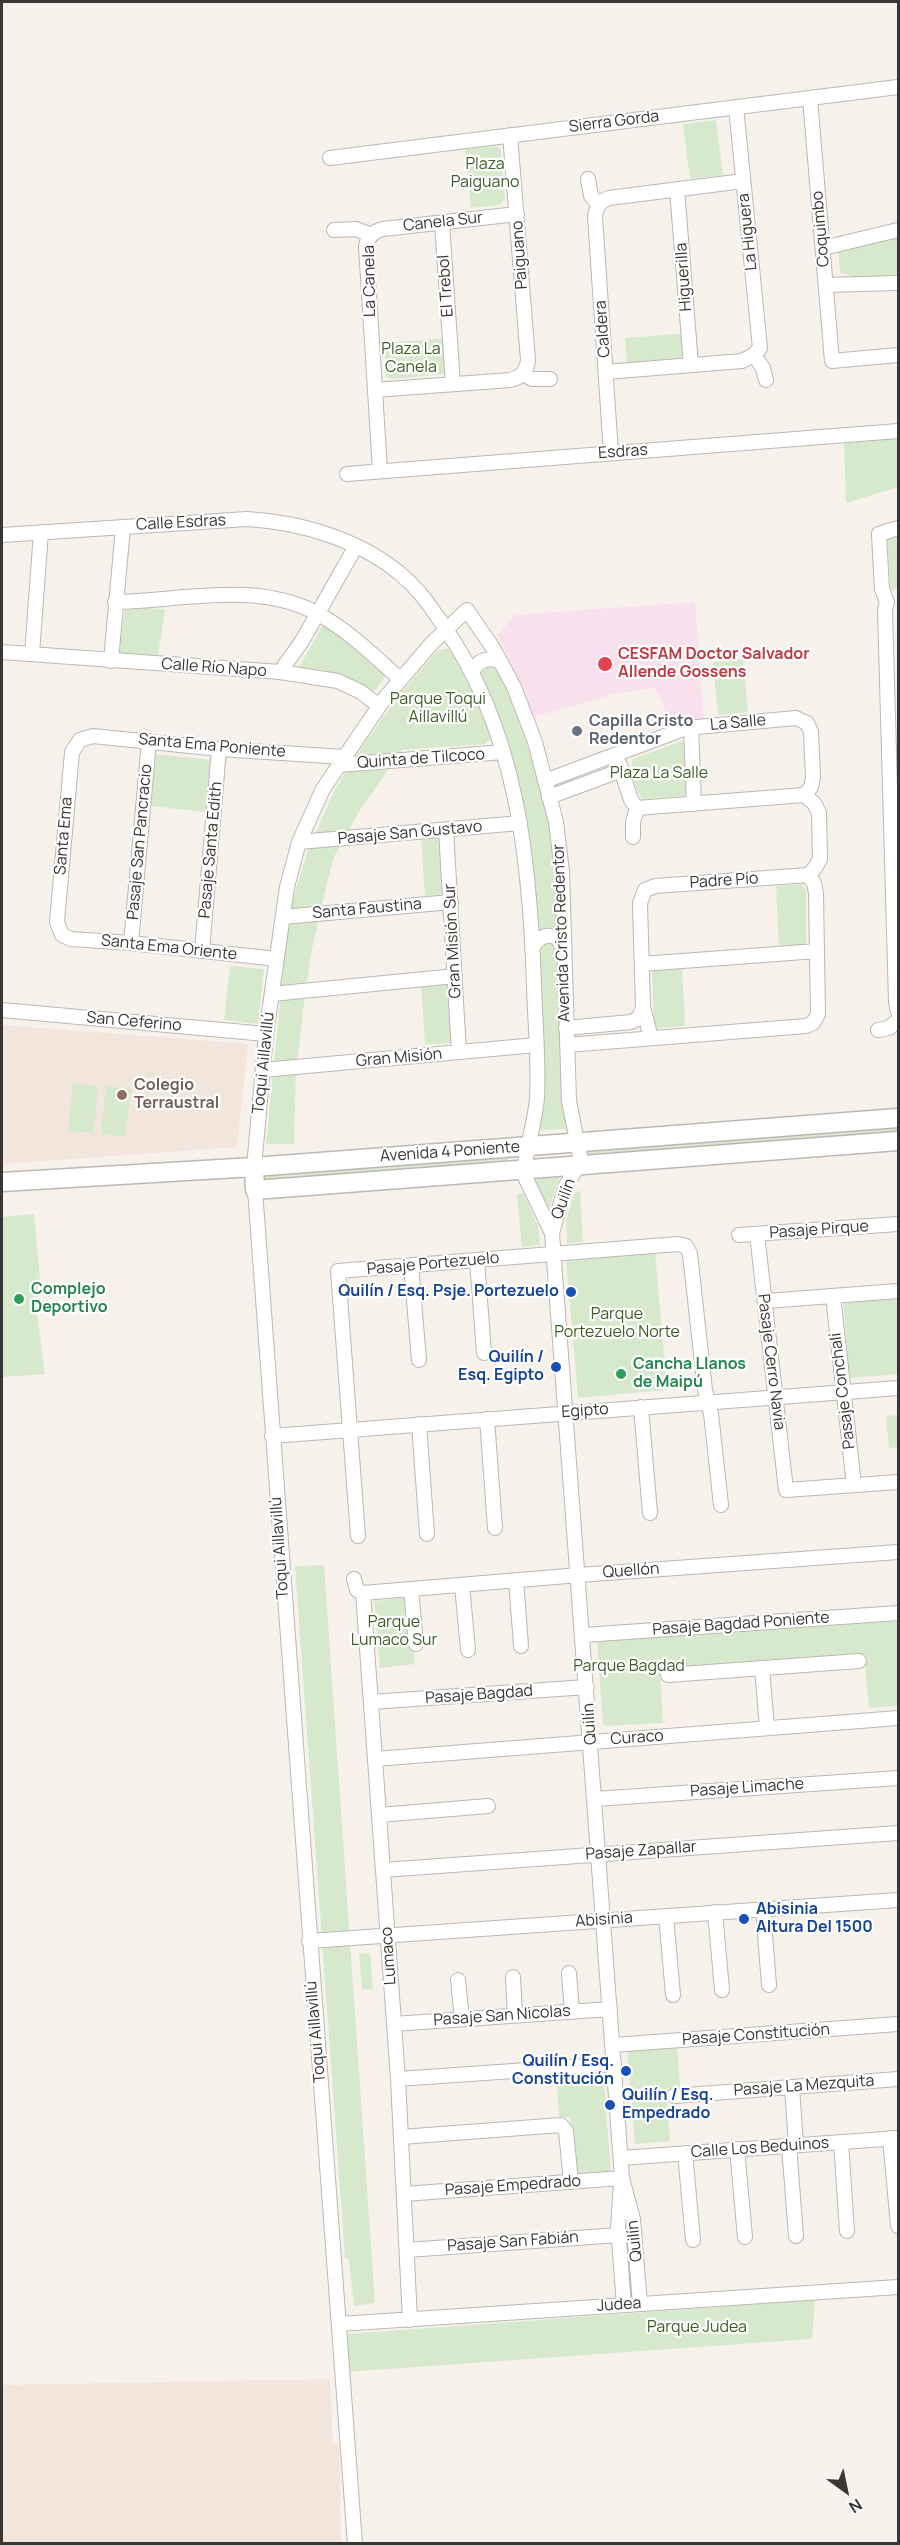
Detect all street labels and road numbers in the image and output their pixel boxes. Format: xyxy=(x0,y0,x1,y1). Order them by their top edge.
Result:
street label: Sierra Gorda xyxy=(568,107,660,137)
street label: Coquimbo xyxy=(808,190,834,268)
street label: La Higuera xyxy=(734,192,762,272)
street label: Canela Sur xyxy=(402,208,484,236)
street label: Paiguano xyxy=(508,220,532,290)
street label: Higuerilla xyxy=(672,242,696,312)
street label: La Canela xyxy=(360,245,380,317)
street label: El Trebol xyxy=(434,254,458,318)
street label: Caldera xyxy=(591,300,615,358)
street label: Esdras xyxy=(598,441,648,463)
street label: Calle Esdras xyxy=(136,511,226,535)
street label: Calle Río Napo xyxy=(161,655,267,681)
street label: La Salle xyxy=(709,711,767,735)
street label: Santa Ema Poniente xyxy=(137,730,287,762)
street label: Quinta de Tilcoco xyxy=(356,745,486,773)
street label: Pasaje San Pancracio xyxy=(124,763,156,921)
street label: Pasaje Santa Edith xyxy=(195,781,227,919)
street label: Santa Ema xyxy=(51,796,77,876)
street label: Pasaje San Gustavo xyxy=(337,817,483,849)
street label: Avenida Cristo Redentor xyxy=(549,844,575,1022)
street label: Padre Pío xyxy=(689,869,759,893)
street label: Gran Misión Sur xyxy=(440,883,466,999)
street label: Santa Faustina xyxy=(311,895,423,923)
street label: Santa Ema Oriente xyxy=(100,931,238,965)
street label: San Ceferino xyxy=(86,1008,182,1036)
street label: Toqui Aillavillú xyxy=(249,1011,279,1115)
street label: Gran Misión xyxy=(355,1045,443,1071)
street label: Avenida 4 Poniente xyxy=(379,1138,521,1166)
street label: Quilín xyxy=(548,1176,580,1222)
street label: Pasaje Pirque xyxy=(769,1217,869,1243)
street label: Pasaje Portezuelo xyxy=(366,1249,500,1279)
street label: Pasaje Cerro Navia xyxy=(753,1293,789,1431)
street label: Pasaje Conchalí xyxy=(826,1332,860,1450)
street label: Egipto xyxy=(561,1400,609,1422)
street label: Toqui Aillavillú xyxy=(267,1496,293,1600)
street label: Quellón xyxy=(602,1559,660,1583)
street label: Pasaje Bagdad Poniente xyxy=(652,1608,830,1640)
street label: Pasaje Bagdad xyxy=(424,1682,534,1708)
street label: Quilín xyxy=(579,1702,601,1746)
street label: Curaco xyxy=(610,1727,664,1749)
street label: Pasaje Limache xyxy=(689,1774,805,1802)
street label: Pasaje Zapallar xyxy=(585,1838,697,1864)
street label: Abisinia xyxy=(575,1908,633,1932)
street label: Lumaco xyxy=(377,1926,401,1986)
street label: Toqui Aillavillú xyxy=(302,1980,330,2084)
street label: Pasaje San Nicolas xyxy=(433,2002,571,2030)
street label: Pasaje Constitución xyxy=(681,2020,831,2050)
street label: Pasaje La Mezquita xyxy=(733,2072,875,2100)
street label: Calle Los Beduinos xyxy=(690,2134,830,2162)
street label: Pasaje Empedrado xyxy=(444,2172,582,2200)
street label: Quilín xyxy=(623,2219,647,2263)
street label: Pasaje San Fabián xyxy=(447,2228,579,2256)
street label: Judea xyxy=(596,2294,642,2316)

